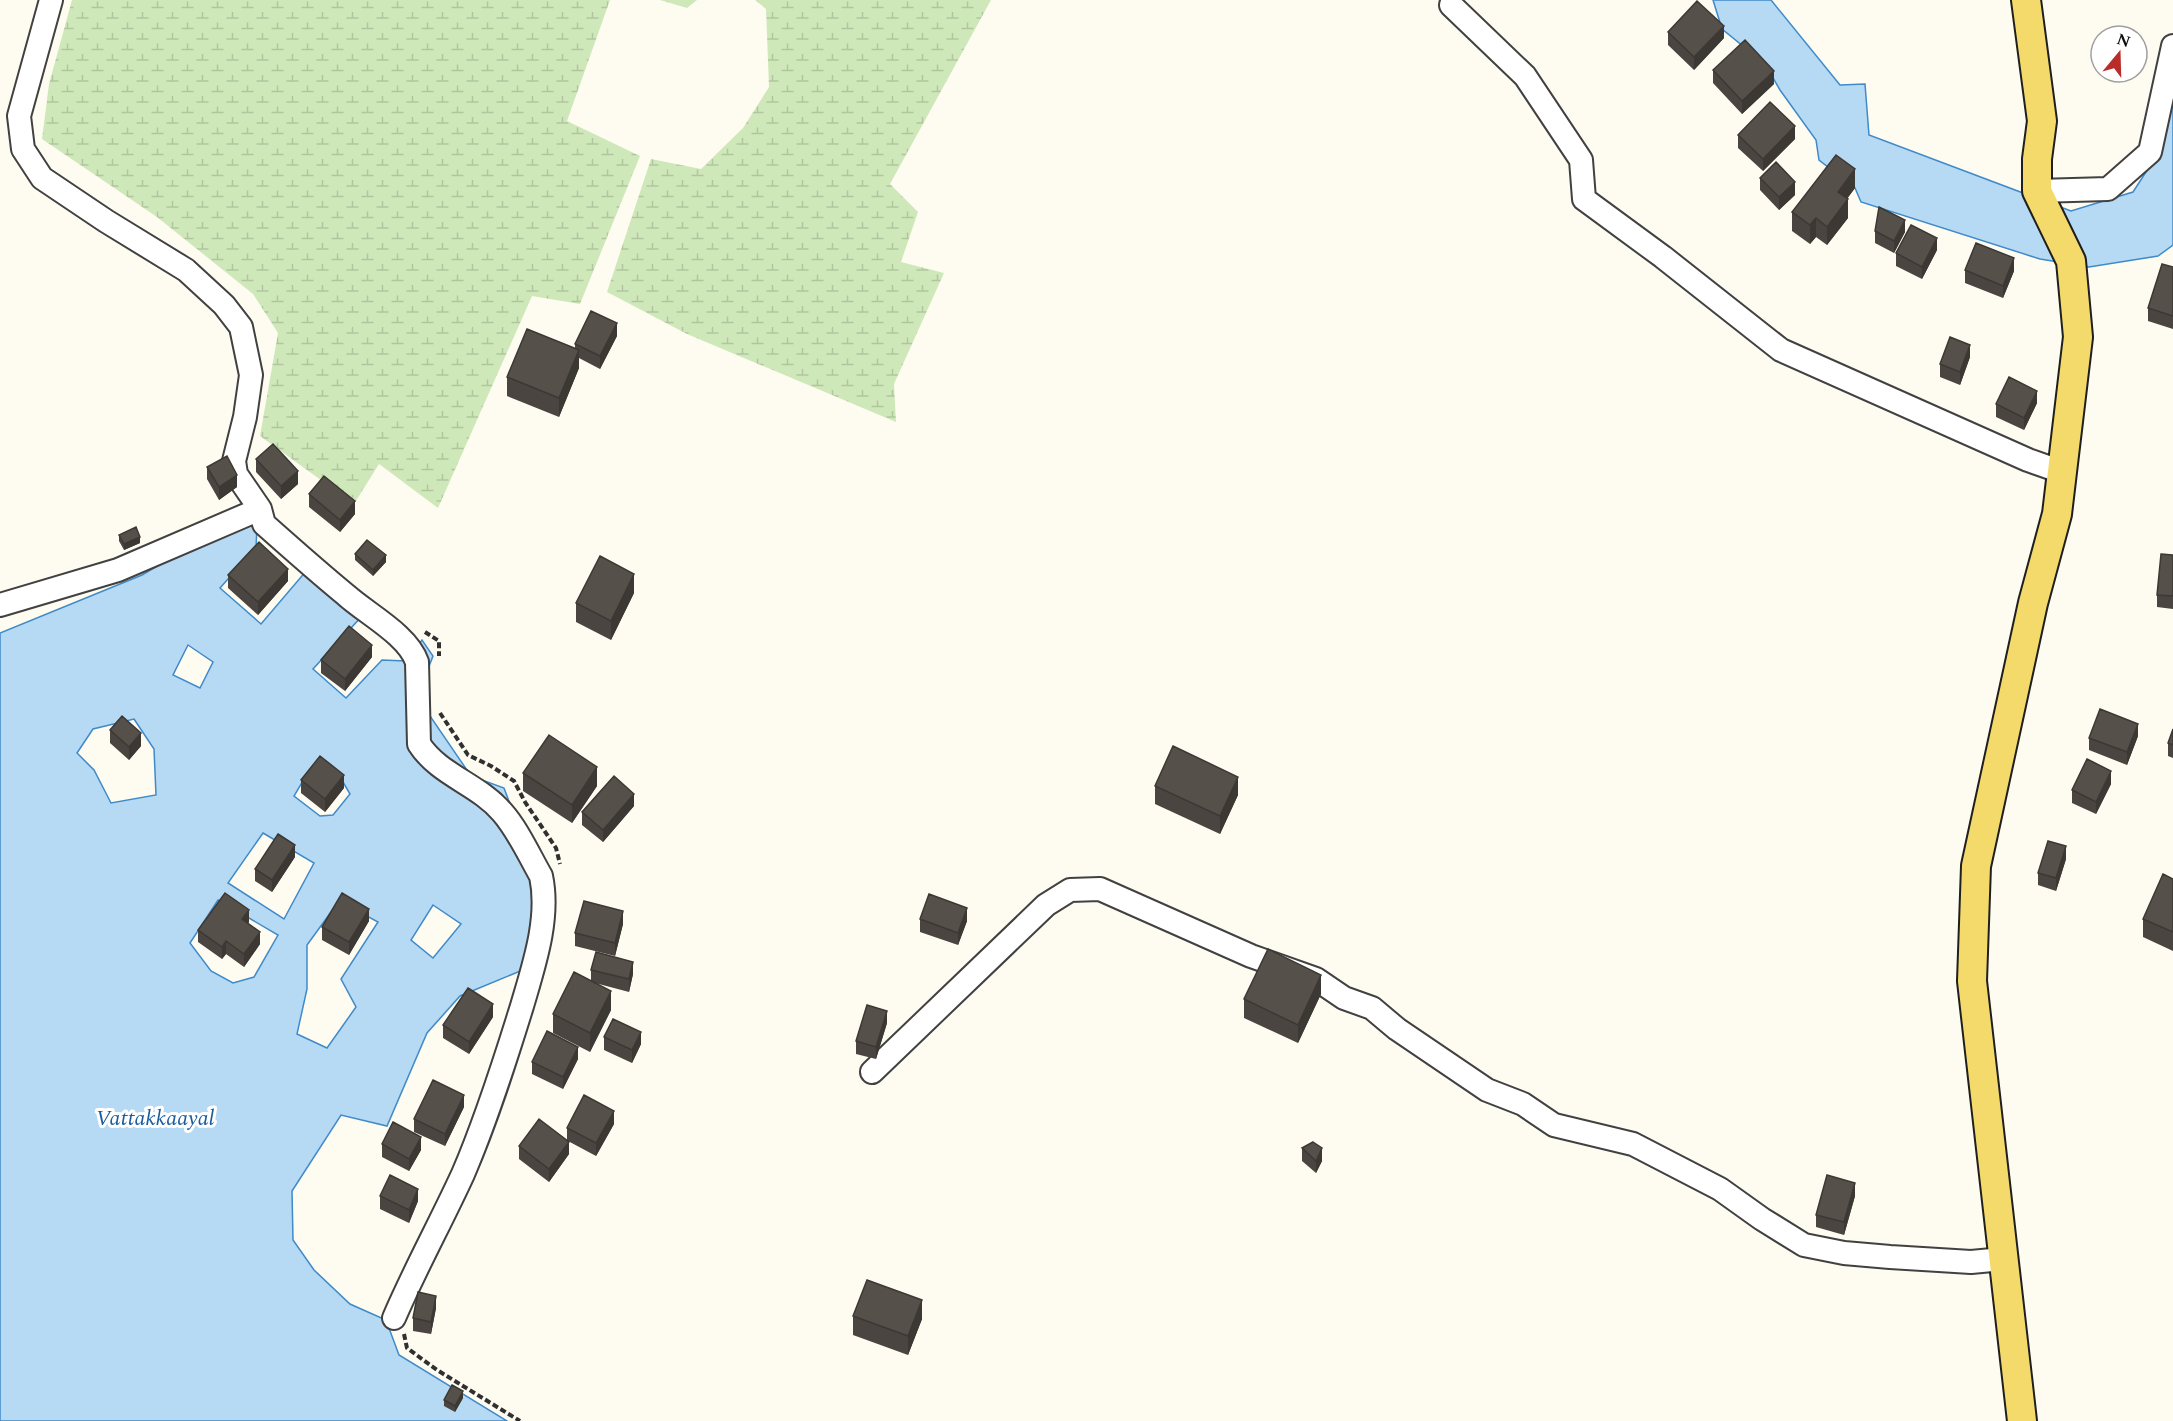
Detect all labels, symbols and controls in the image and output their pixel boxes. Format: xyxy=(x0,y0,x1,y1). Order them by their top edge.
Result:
north arrow xyxy=(2089,24,2149,84)
text: N xyxy=(2113,27,2134,54)
water label: Vattakkaayal xyxy=(96,1102,215,1135)

